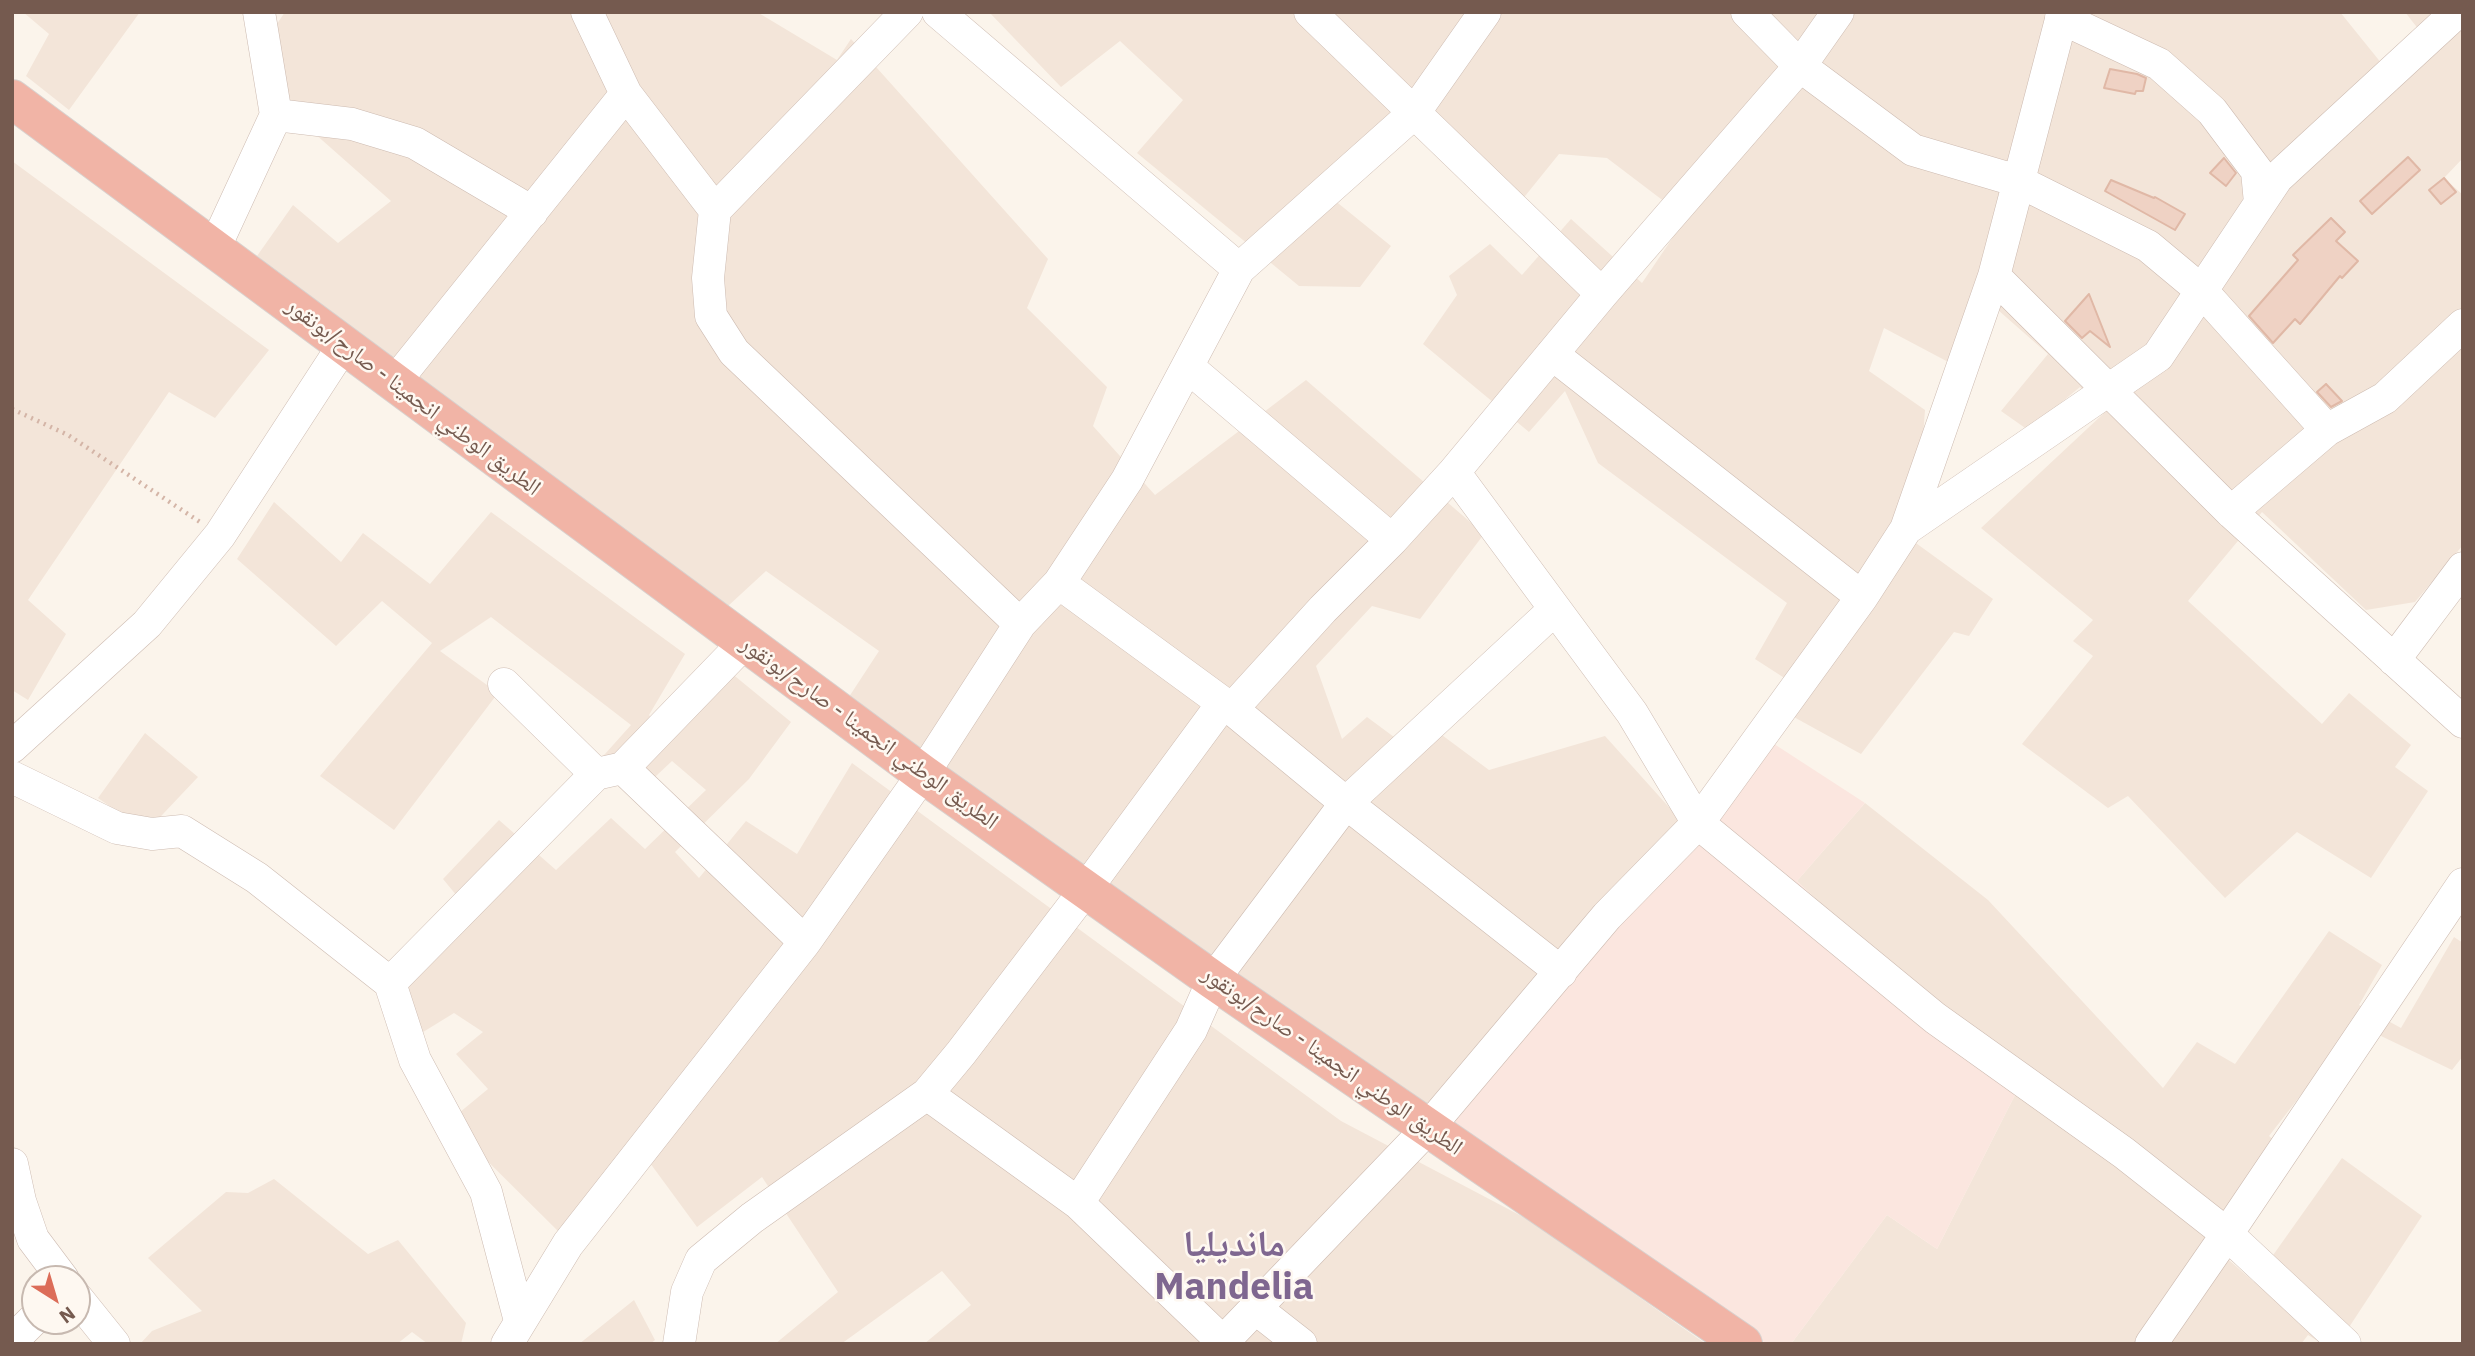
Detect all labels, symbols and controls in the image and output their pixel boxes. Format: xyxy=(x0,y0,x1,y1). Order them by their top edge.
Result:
street label: الطريق الوطني انجمينا - صارح/بونقور xyxy=(280,292,546,502)
street label: الطريق الوطني انجمينا - صارح/بونقور xyxy=(735,630,1003,836)
street label: الطريق الوطني انجمينا - صارح/بونقور xyxy=(1196,960,1468,1162)
district label: مانديليا Mandelia xyxy=(1154,1223,1314,1310)
north arrow xyxy=(21,1265,91,1335)
text: N xyxy=(55,1301,80,1329)

